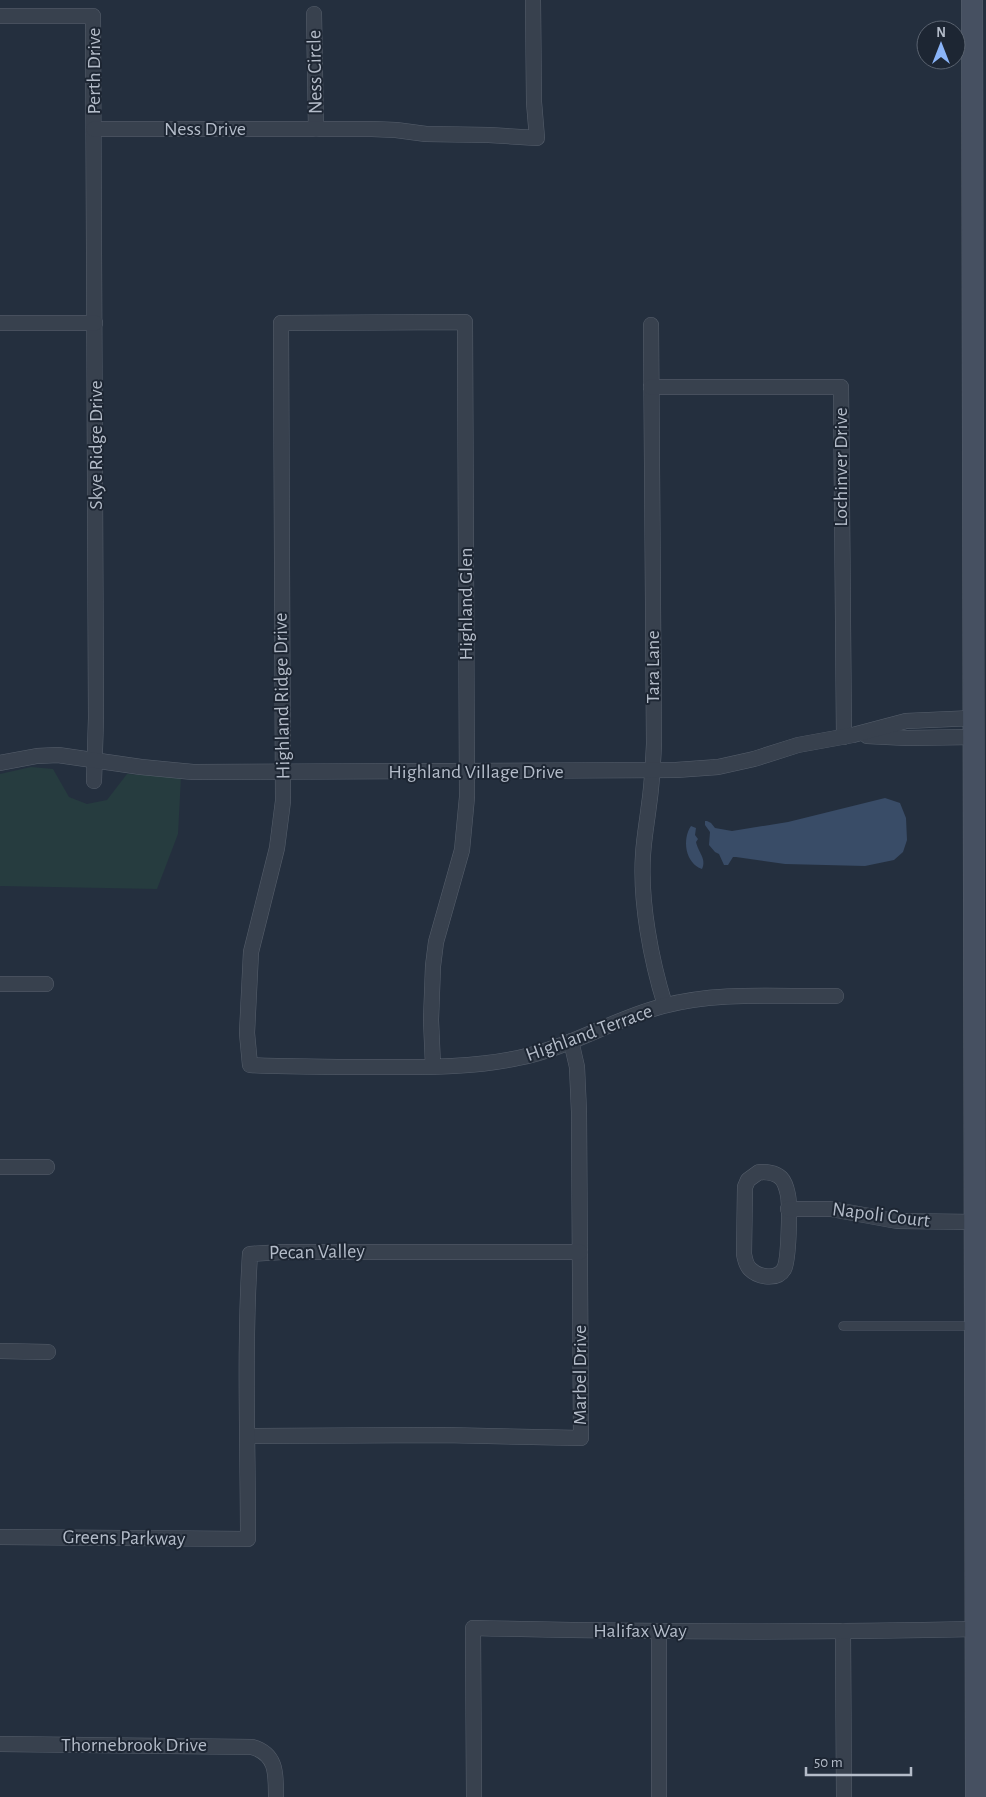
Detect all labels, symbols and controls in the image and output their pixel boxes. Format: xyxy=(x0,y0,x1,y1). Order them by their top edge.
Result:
north arrow xyxy=(916,20,966,70)
text: N xyxy=(936,26,946,40)
street label: Perth Drive xyxy=(84,28,104,114)
street label: Ness Circle xyxy=(304,30,326,114)
street label: Ness Drive xyxy=(164,119,246,139)
street label: Skye Ridge Drive xyxy=(86,380,106,510)
street label: Lochinver Drive xyxy=(831,407,851,527)
street label: Highland Glen xyxy=(456,548,476,660)
street label: Highland Ridge Drive xyxy=(271,612,293,780)
street label: Tara Lane xyxy=(643,630,663,704)
street label: Highland Village Drive xyxy=(388,762,564,782)
street label: Highland Terrace xyxy=(523,1001,655,1065)
street label: Napoli Court xyxy=(831,1199,932,1231)
street label: Pecan Valley xyxy=(269,1241,366,1263)
street label: Marbel Drive xyxy=(570,1325,590,1425)
street label: Greens Parkway xyxy=(62,1527,186,1549)
street label: Halifax Way xyxy=(593,1621,687,1641)
street label: Thornebrook Drive xyxy=(61,1735,207,1755)
scale bar xyxy=(806,1744,911,1776)
text: 50 m xyxy=(814,1755,843,1770)

